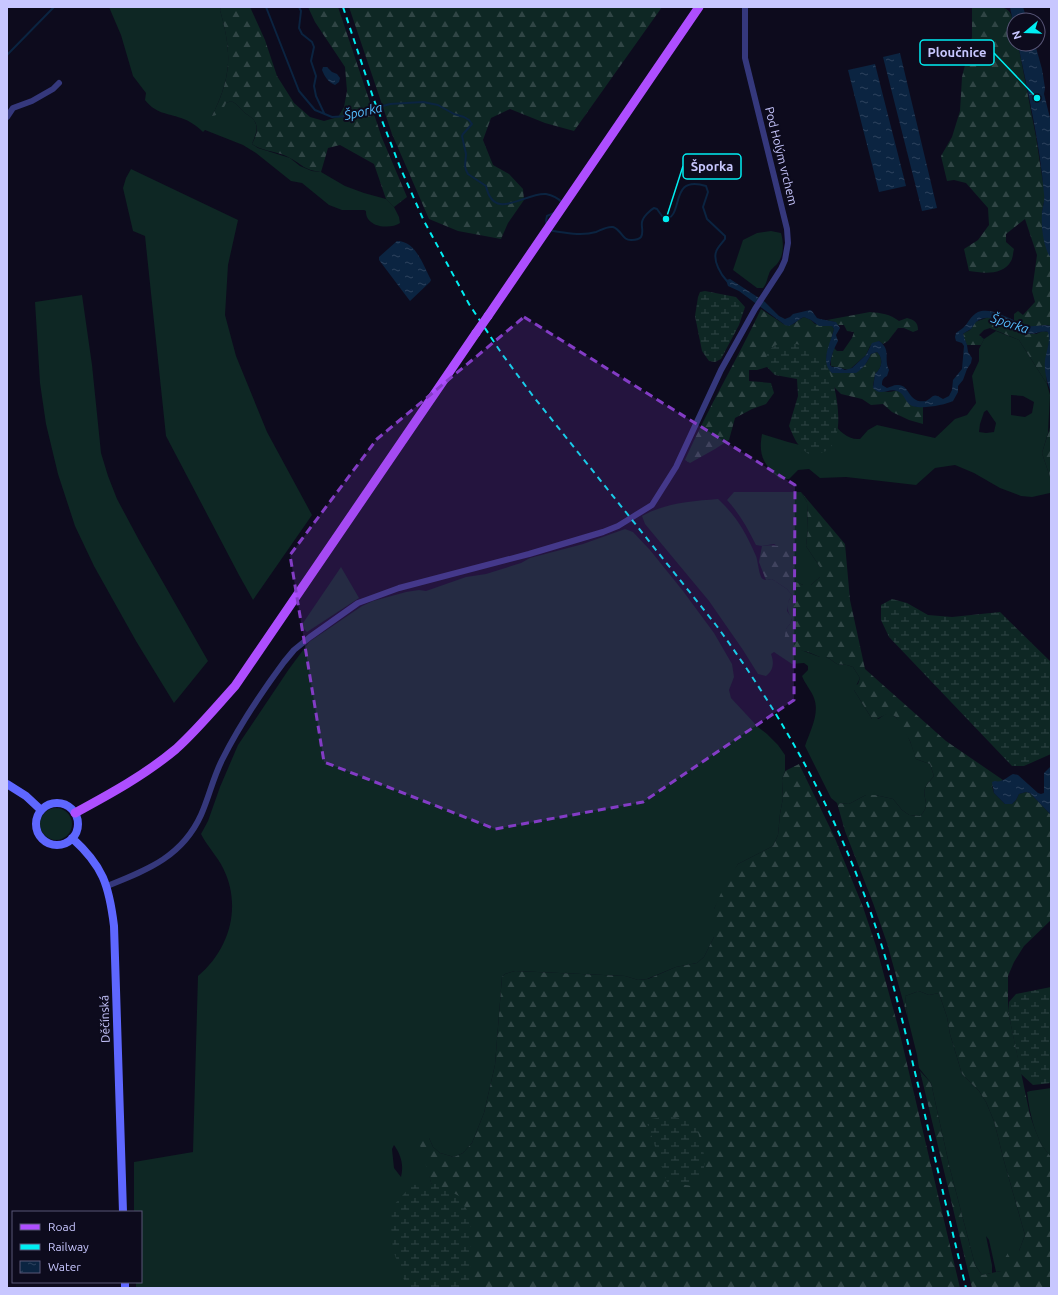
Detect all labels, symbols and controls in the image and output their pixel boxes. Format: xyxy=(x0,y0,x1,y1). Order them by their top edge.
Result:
north arrow xyxy=(1006,12,1046,52)
text: N xyxy=(1010,29,1024,41)
callout: Ploučnice xyxy=(920,40,994,65)
text: Ploučnice xyxy=(928,45,986,59)
water label: Šporka xyxy=(341,100,384,122)
street label: Pod Holým vrchem xyxy=(763,105,800,206)
callout: Šporka xyxy=(683,154,741,179)
text: Šporka xyxy=(691,158,733,173)
water label: Šporka xyxy=(988,310,1031,336)
street label: Děčínská xyxy=(97,995,112,1043)
legend xyxy=(12,1211,142,1283)
text: Road xyxy=(48,1220,76,1233)
text: Railway xyxy=(48,1240,89,1253)
text: Water xyxy=(48,1260,81,1273)

